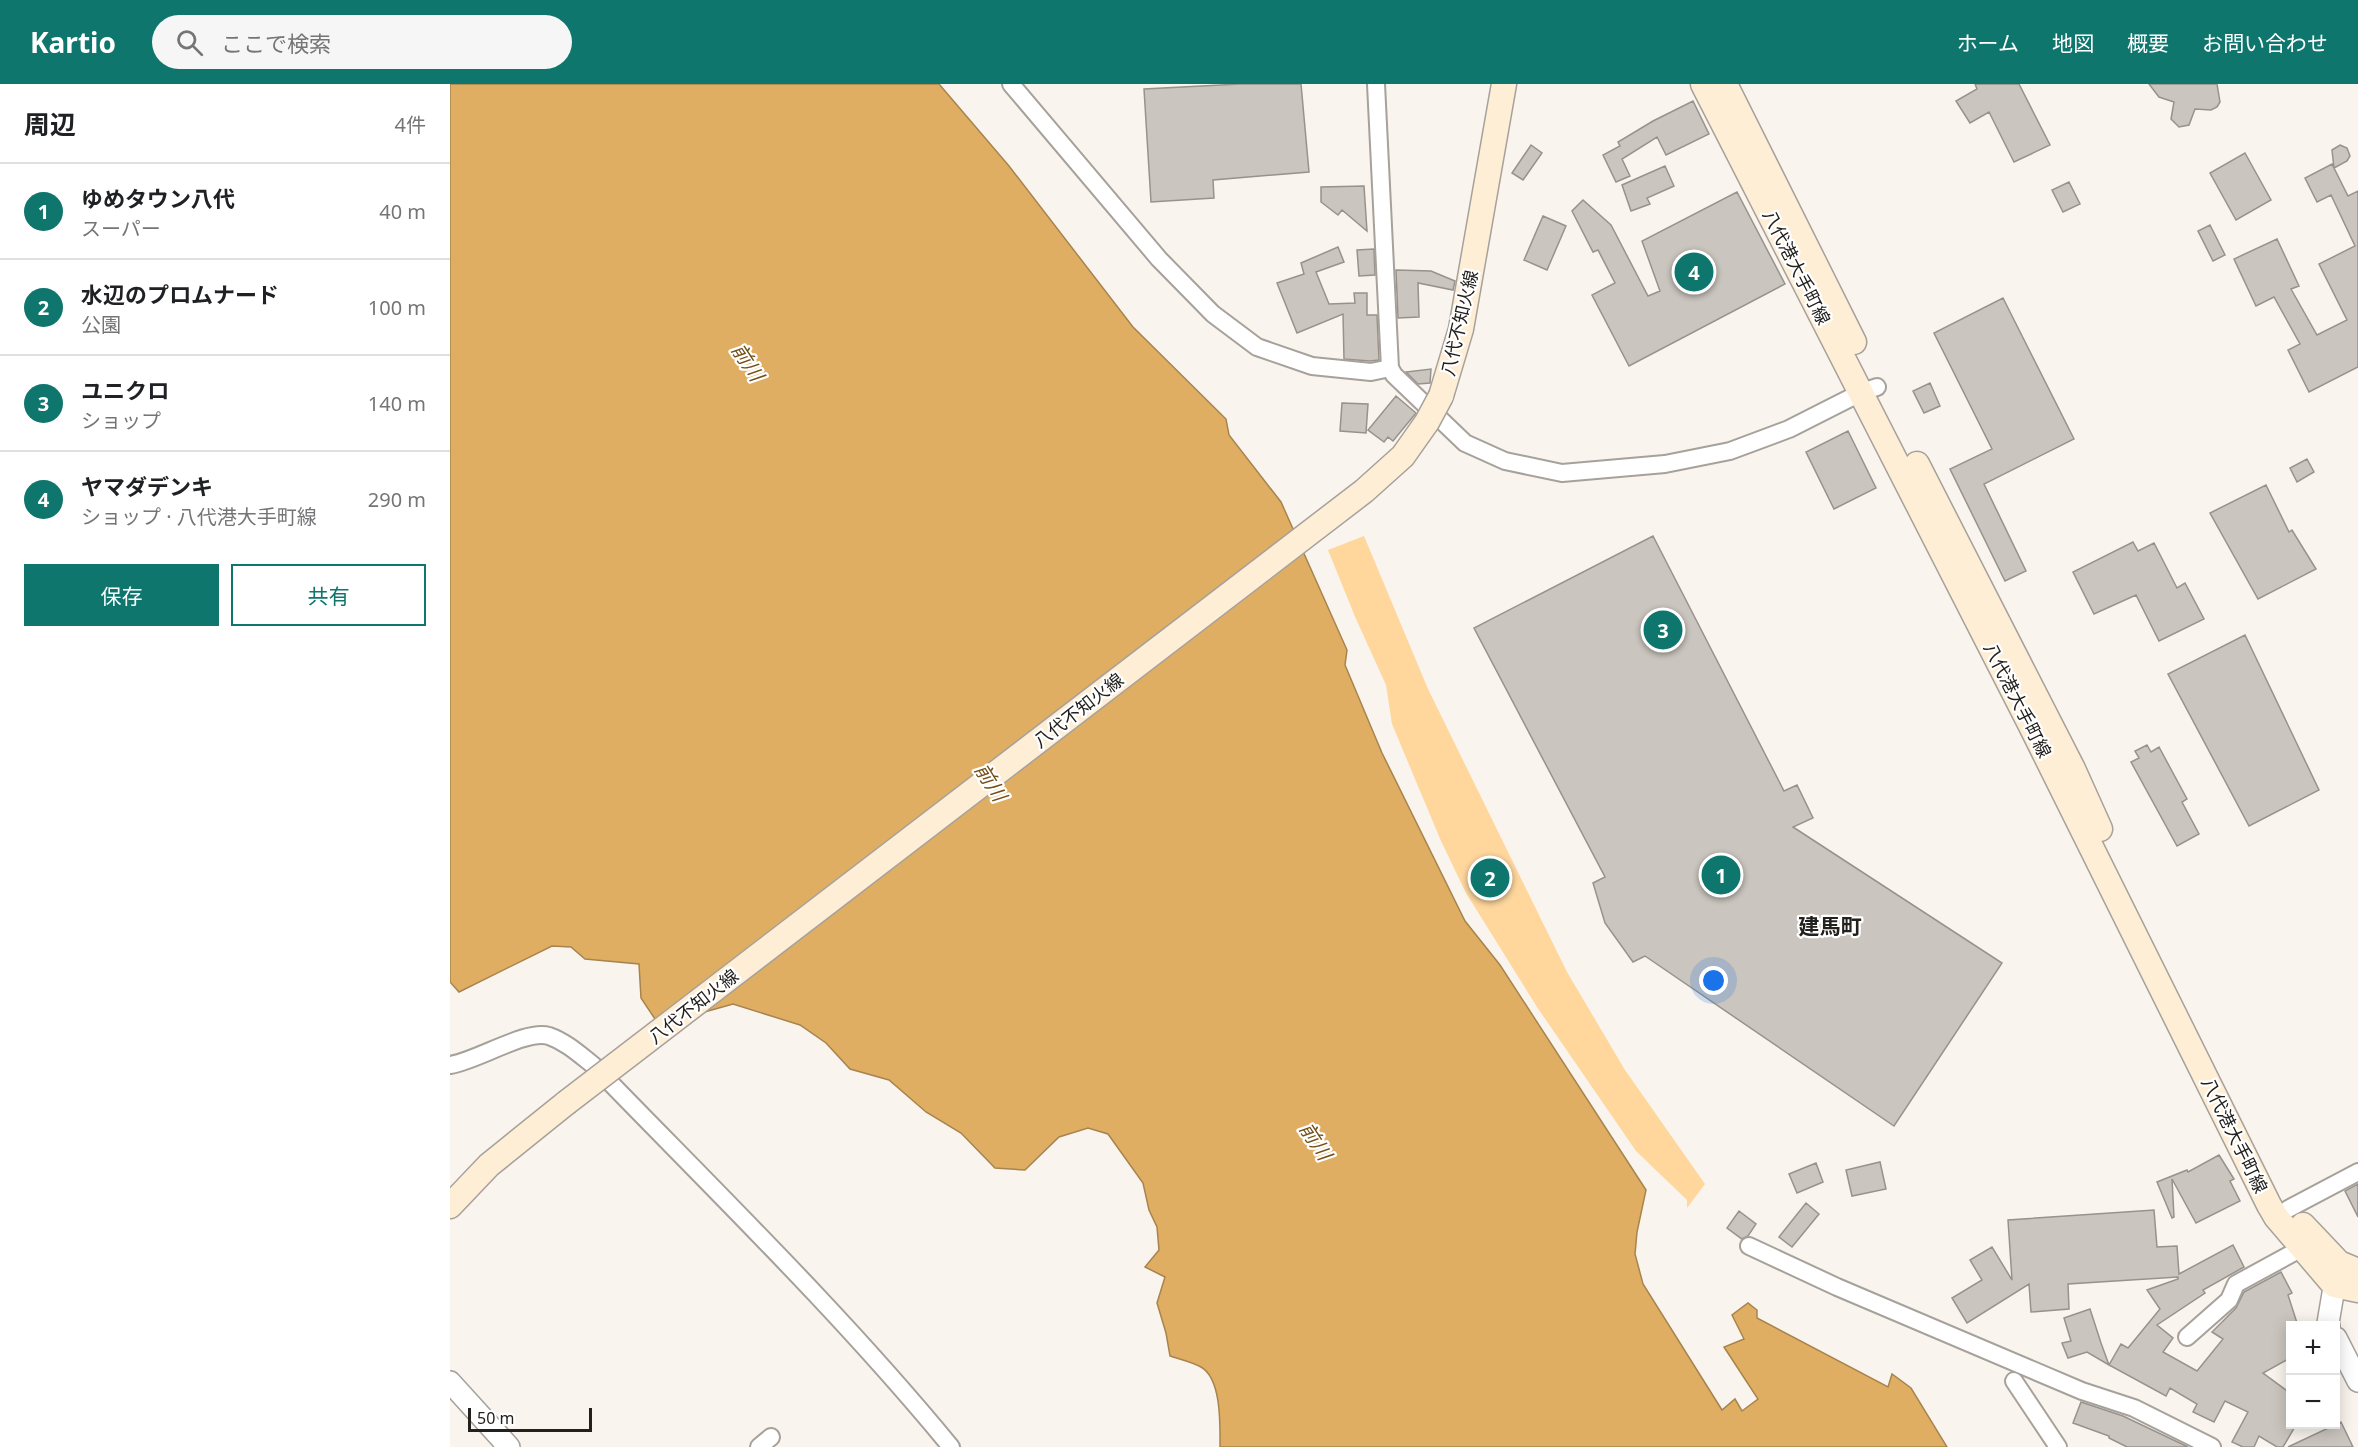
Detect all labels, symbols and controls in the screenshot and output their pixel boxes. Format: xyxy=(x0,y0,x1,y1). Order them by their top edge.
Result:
search box xyxy=(152,15,572,69)
text: Kartio xyxy=(30,23,116,61)
icon: search xyxy=(173,26,206,59)
text: ここで検索 xyxy=(221,28,331,58)
text: ホーム xyxy=(1957,29,2019,57)
text: 地図 xyxy=(2052,29,2094,57)
text: 概要 xyxy=(2127,29,2169,57)
text: お問い合わせ xyxy=(2202,29,2328,57)
text: 周辺 xyxy=(24,106,76,142)
text: 4件 xyxy=(395,111,426,138)
text: ゆめタウン八代 xyxy=(81,183,235,213)
text: 1 xyxy=(38,198,49,225)
text: 40 m xyxy=(379,198,426,225)
street label: 八代港大手町線 xyxy=(1758,205,1836,329)
text: スーパー xyxy=(81,215,161,242)
pin: 4 xyxy=(1674,250,1714,294)
street label: 八代不知火線 xyxy=(1435,268,1483,378)
text: 水辺のプロムナード xyxy=(81,279,279,309)
text: 2 xyxy=(38,294,49,321)
text: 100 m xyxy=(368,294,426,321)
text: 公園 xyxy=(81,311,121,338)
water label: 前川 xyxy=(726,338,771,388)
text: ユニクロ xyxy=(81,375,169,405)
text: 3 xyxy=(38,390,49,417)
text: 140 m xyxy=(368,390,426,417)
text: ショップ xyxy=(81,407,161,434)
text: ヤマダデンキ xyxy=(81,471,213,501)
text: 4 xyxy=(38,486,49,513)
text: 290 m xyxy=(368,486,426,513)
text: ショップ · 八代港大手町線 xyxy=(81,503,317,530)
button: 保存 xyxy=(24,564,219,626)
button: 共有 xyxy=(231,564,426,626)
pin: 3 xyxy=(1644,608,1682,652)
street label: 八代港大手町線 xyxy=(1979,638,2057,762)
street label: 八代不知火線 xyxy=(1028,667,1128,753)
water label: 前川 xyxy=(969,758,1014,808)
pin: 1 xyxy=(1702,852,1740,898)
pin: 2 xyxy=(1470,856,1510,900)
district label: 建馬町 xyxy=(1799,912,1862,940)
street label: 八代不知火線 xyxy=(643,963,743,1049)
your location xyxy=(1699,966,1728,995)
street label: 八代港大手町線 xyxy=(2197,1073,2273,1197)
water label: 前川 xyxy=(1294,1117,1339,1167)
map controls xyxy=(2286,1321,2340,1429)
button: + xyxy=(2286,1321,2340,1375)
button: − xyxy=(2286,1375,2340,1429)
scale bar xyxy=(468,1405,592,1432)
text: 50 m xyxy=(477,1407,514,1429)

